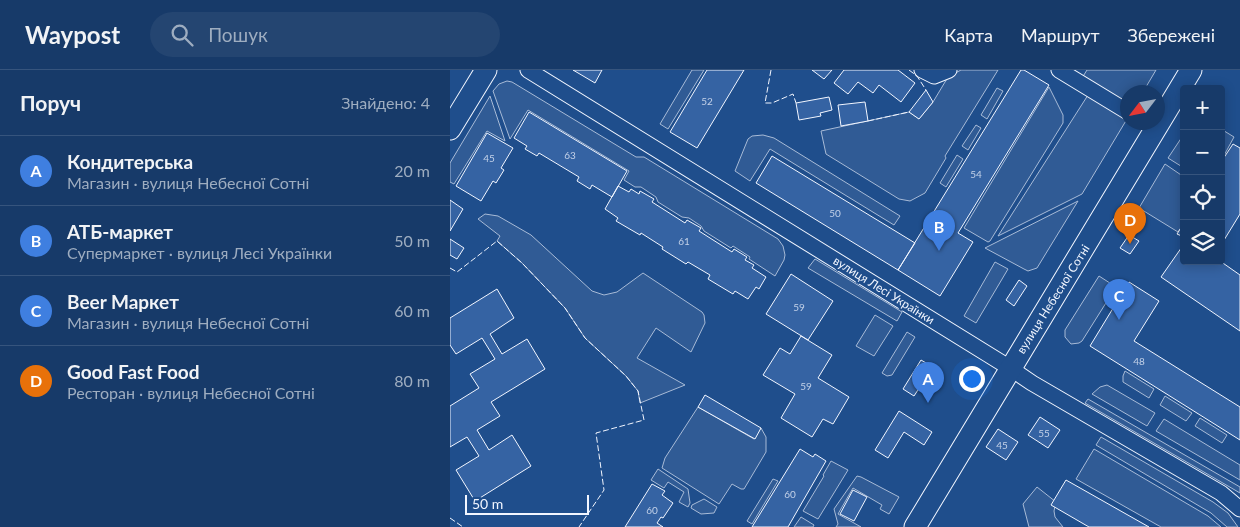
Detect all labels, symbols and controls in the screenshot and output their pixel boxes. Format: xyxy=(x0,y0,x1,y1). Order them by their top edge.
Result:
search box xyxy=(150,12,500,57)
text: Waypost xyxy=(25,20,120,49)
icon: search xyxy=(168,21,196,49)
text: Пошук xyxy=(208,23,268,46)
text: Карта xyxy=(944,24,993,46)
text: Маршрут xyxy=(1021,24,1100,46)
text: Збережені xyxy=(1128,24,1215,46)
north arrow xyxy=(1120,85,1165,130)
map controls xyxy=(1180,85,1225,265)
button: + xyxy=(1180,85,1225,130)
text: Поруч xyxy=(20,90,81,115)
text: Знайдено: 4 xyxy=(341,93,430,112)
house number: 52 xyxy=(701,95,713,107)
button: − xyxy=(1180,130,1225,175)
house number: 63 xyxy=(564,149,576,161)
text: Кондитерська xyxy=(67,150,193,173)
house number: 45 xyxy=(483,152,495,164)
text: A xyxy=(30,161,42,180)
text: 20 m xyxy=(394,161,430,180)
house number: 54 xyxy=(970,168,982,180)
text: Магазин · вулиця Небесної Сотні xyxy=(67,173,309,192)
button: locate xyxy=(1180,175,1225,220)
pin: D xyxy=(1114,203,1146,244)
house number: 50 xyxy=(829,207,841,219)
pin: B xyxy=(923,210,955,251)
text: АТБ-маркет xyxy=(67,220,173,243)
button: layers xyxy=(1180,220,1225,265)
text: B xyxy=(31,231,41,250)
text: 50 m xyxy=(394,231,430,250)
house number: 61 xyxy=(678,235,690,247)
street label: вулиця Небесної Сотні xyxy=(1013,242,1093,356)
text: Супермаркет · вулиця Лесі Українки xyxy=(67,243,332,262)
street label: вулиця Лесі Українки xyxy=(831,253,937,327)
pin: C xyxy=(1103,279,1135,320)
text: Beer Маркет xyxy=(67,290,179,313)
text: C xyxy=(31,301,41,320)
text: 60 m xyxy=(394,301,430,320)
house number: 59 xyxy=(793,301,805,313)
text: Магазин · вулиця Небесної Сотні xyxy=(67,313,309,332)
house number: 48 xyxy=(1133,355,1145,367)
text: Good Fast Food xyxy=(67,360,200,383)
pin: A xyxy=(912,362,944,403)
your location xyxy=(959,366,985,392)
text: D xyxy=(30,371,42,390)
text: 80 m xyxy=(394,371,430,390)
house number: 59 xyxy=(800,380,812,392)
text: Ресторан · вулиця Небесної Сотні xyxy=(67,383,315,402)
house number: 55 xyxy=(1038,427,1050,439)
house number: 45 xyxy=(996,439,1008,451)
house number: 60 xyxy=(784,488,796,500)
scale bar xyxy=(465,492,589,515)
text: 50 m xyxy=(472,495,503,512)
house number: 60 xyxy=(646,504,658,516)

